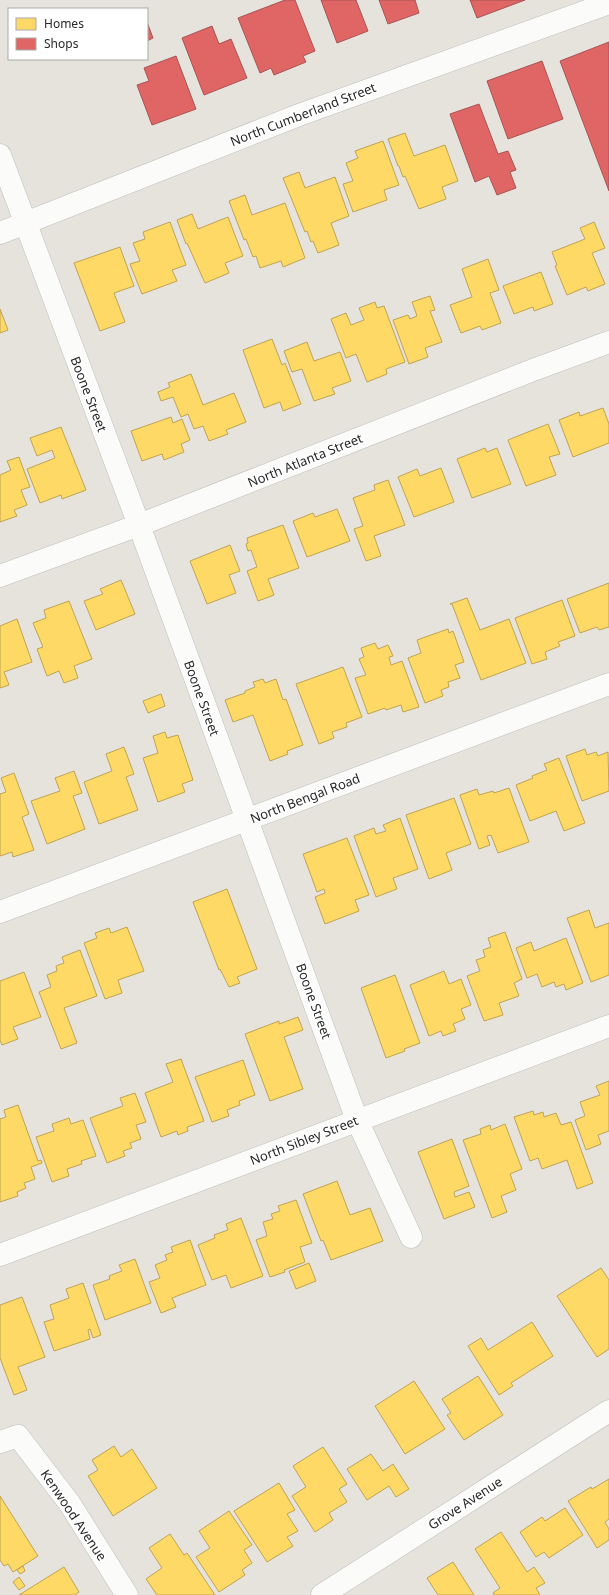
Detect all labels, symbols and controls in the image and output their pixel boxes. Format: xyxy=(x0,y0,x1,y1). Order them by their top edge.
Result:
legend xyxy=(8,8,148,60)
text: Homes xyxy=(44,15,84,32)
text: Shops xyxy=(44,35,79,52)
street label: North Cumberland Street xyxy=(228,78,379,150)
street label: Boone Street xyxy=(66,354,112,434)
street label: North Atlanta Street xyxy=(245,429,365,491)
street label: Boone Street xyxy=(180,658,224,739)
street label: North Bengal Road xyxy=(247,769,363,827)
street label: Boone Street xyxy=(292,961,336,1042)
street label: North Sibley Street xyxy=(247,1111,361,1169)
street label: Kenwood Avenue xyxy=(37,1466,111,1564)
street label: Grove Avenue xyxy=(424,1472,506,1534)

